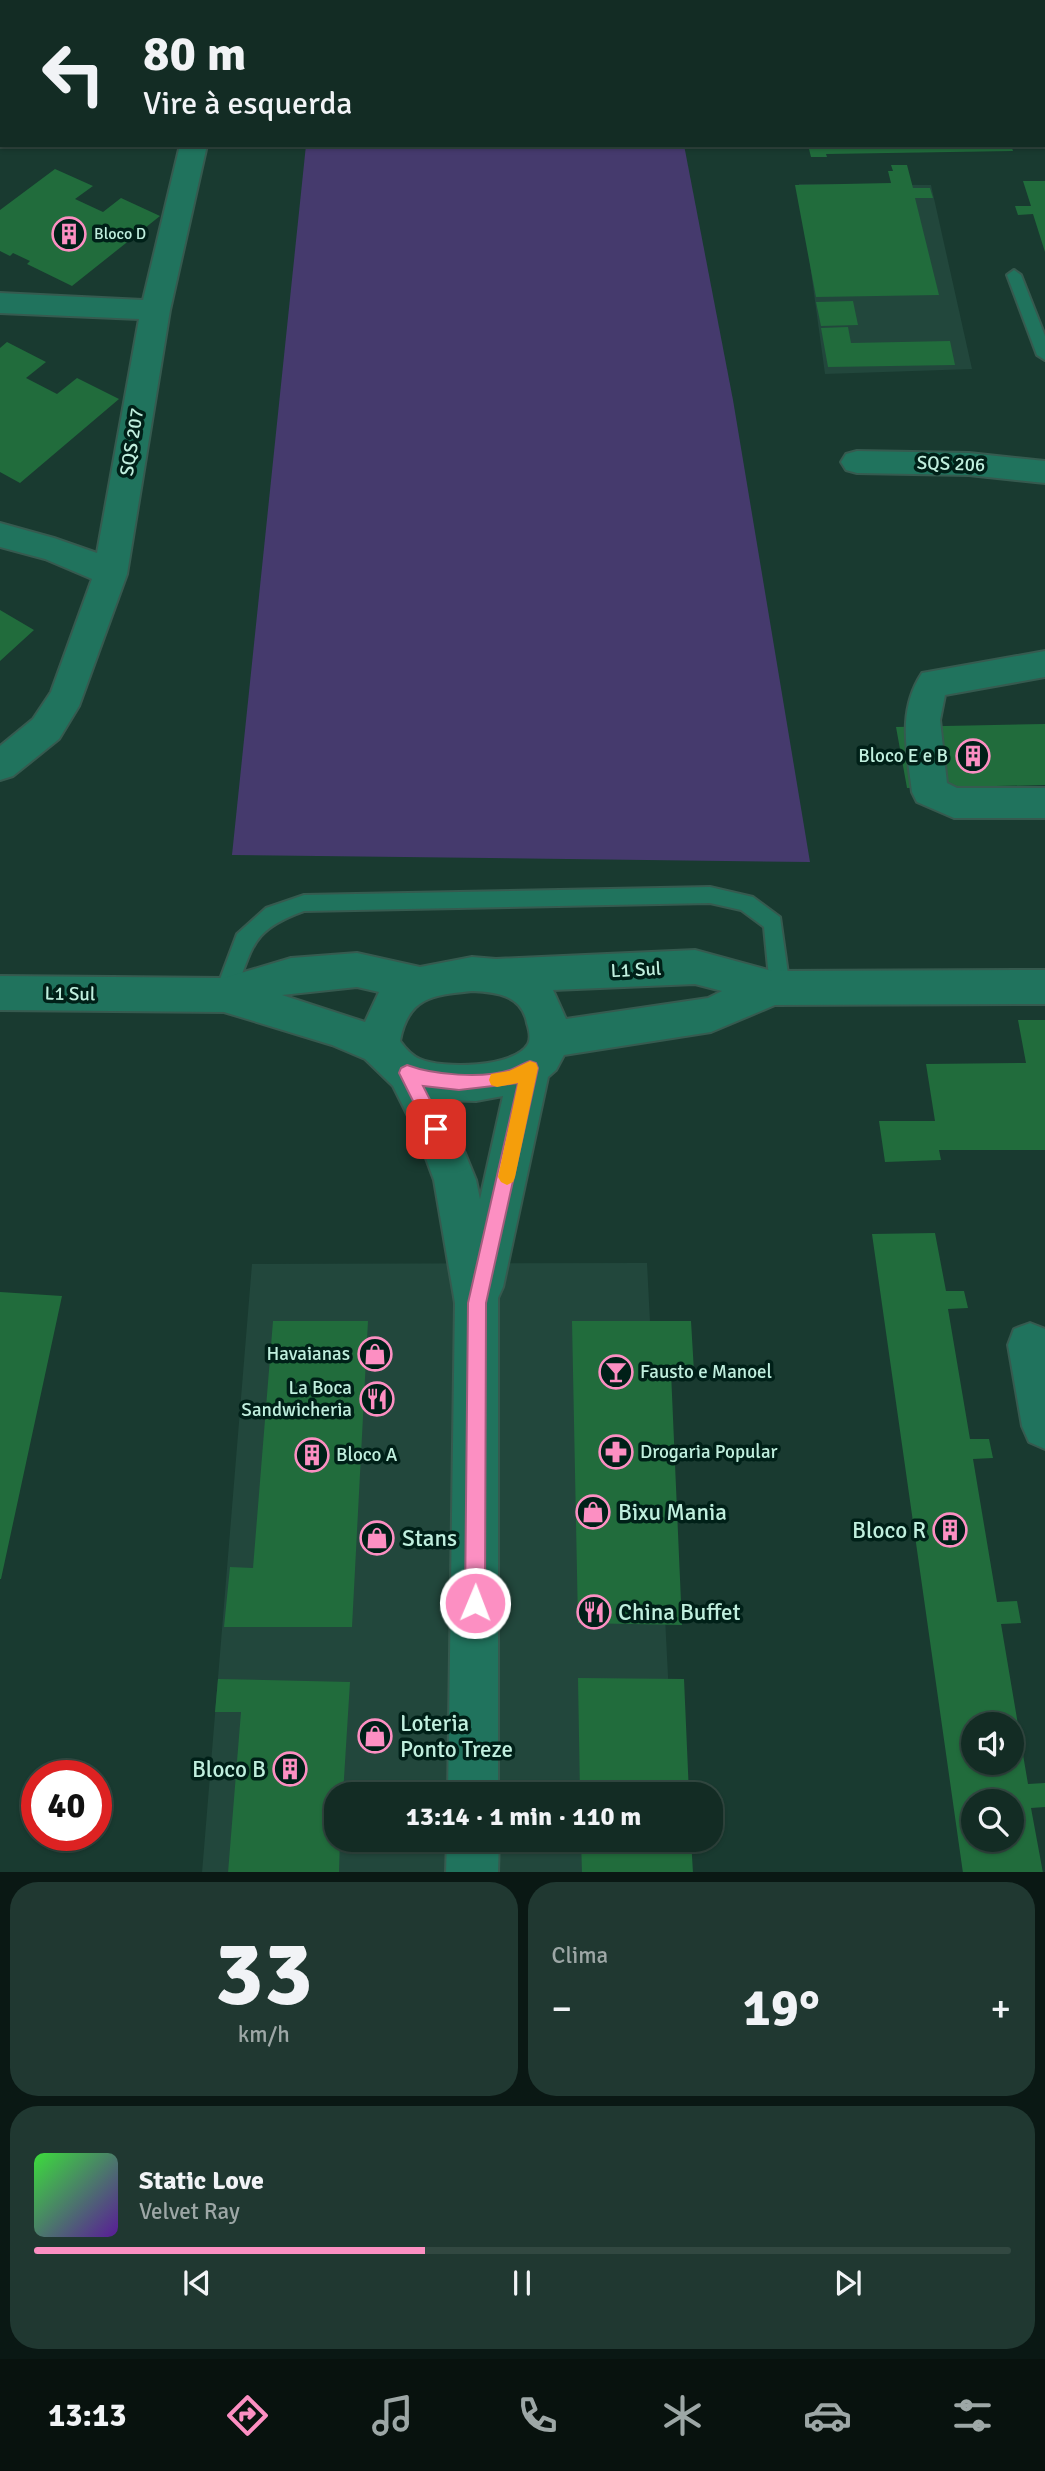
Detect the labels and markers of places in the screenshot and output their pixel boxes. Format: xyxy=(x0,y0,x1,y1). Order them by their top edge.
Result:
building icon: Bloco D xyxy=(50,215,88,253)
place label: Bloco D xyxy=(94,224,146,244)
building icon: Bloco E e B xyxy=(954,737,992,775)
place label: Bloco E e B xyxy=(858,744,948,768)
pin xyxy=(406,1099,466,1159)
shop icon: Havaianas xyxy=(356,1335,394,1373)
place label: Havaianas xyxy=(266,1342,350,1366)
bar icon: Fausto e Manoel xyxy=(597,1353,635,1391)
place label: Fausto e Manoel xyxy=(640,1360,772,1384)
place label: La Boca Sandwicheria xyxy=(241,1376,352,1422)
restaurant icon: La Boca Sandwicheria xyxy=(358,1380,396,1418)
pharmacy icon: Drogaria Popular xyxy=(597,1433,635,1471)
building icon: Bloco A xyxy=(293,1436,331,1474)
place label: Drogaria Popular xyxy=(640,1440,778,1464)
place label: Bloco A xyxy=(336,1443,398,1467)
shop icon: Bixu Mania xyxy=(574,1493,612,1531)
place label: Bixu Mania xyxy=(618,1498,727,1527)
building icon: Bloco R xyxy=(931,1511,969,1549)
place label: Bloco R xyxy=(852,1516,926,1545)
shop icon: Stans xyxy=(358,1519,396,1557)
place label: Stans xyxy=(402,1524,457,1553)
restaurant icon: China Buffet xyxy=(575,1593,613,1631)
place label: China Buffet xyxy=(618,1598,740,1627)
place label: Loteria Ponto Treze xyxy=(400,1709,513,1764)
shop icon: Loteria Ponto Treze xyxy=(356,1717,394,1755)
building icon: Bloco B xyxy=(271,1750,309,1788)
place label: Bloco B xyxy=(192,1755,266,1784)

